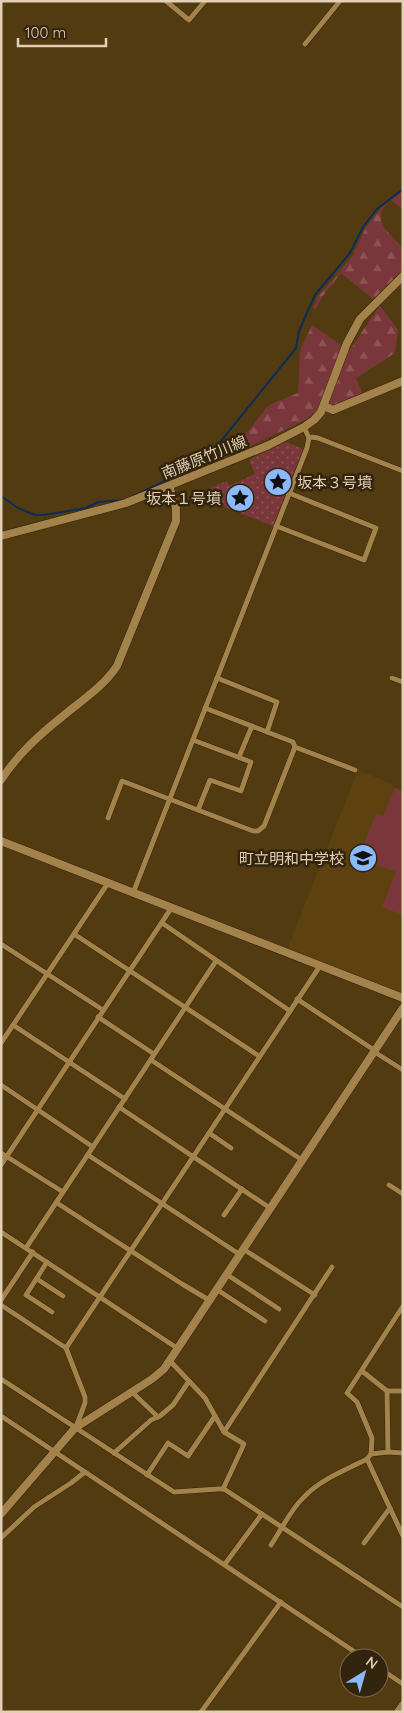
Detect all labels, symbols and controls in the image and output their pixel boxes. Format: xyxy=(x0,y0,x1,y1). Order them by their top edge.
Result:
scale bar xyxy=(18,15,105,47)
text: 100 m xyxy=(25,23,66,42)
street label: 南藤原竹川線 xyxy=(159,431,249,483)
place icon: 坂本３号墳 xyxy=(263,467,293,497)
place label: 坂本３号墳 xyxy=(297,473,372,492)
place icon: 坂本１号墳 xyxy=(225,483,255,513)
place label: 坂本１号墳 xyxy=(146,489,221,508)
school or university icon: 町立明和中学校 xyxy=(348,843,378,873)
place label: 町立明和中学校 xyxy=(239,849,344,868)
north arrow xyxy=(339,1648,389,1698)
text: N xyxy=(362,1652,381,1673)

